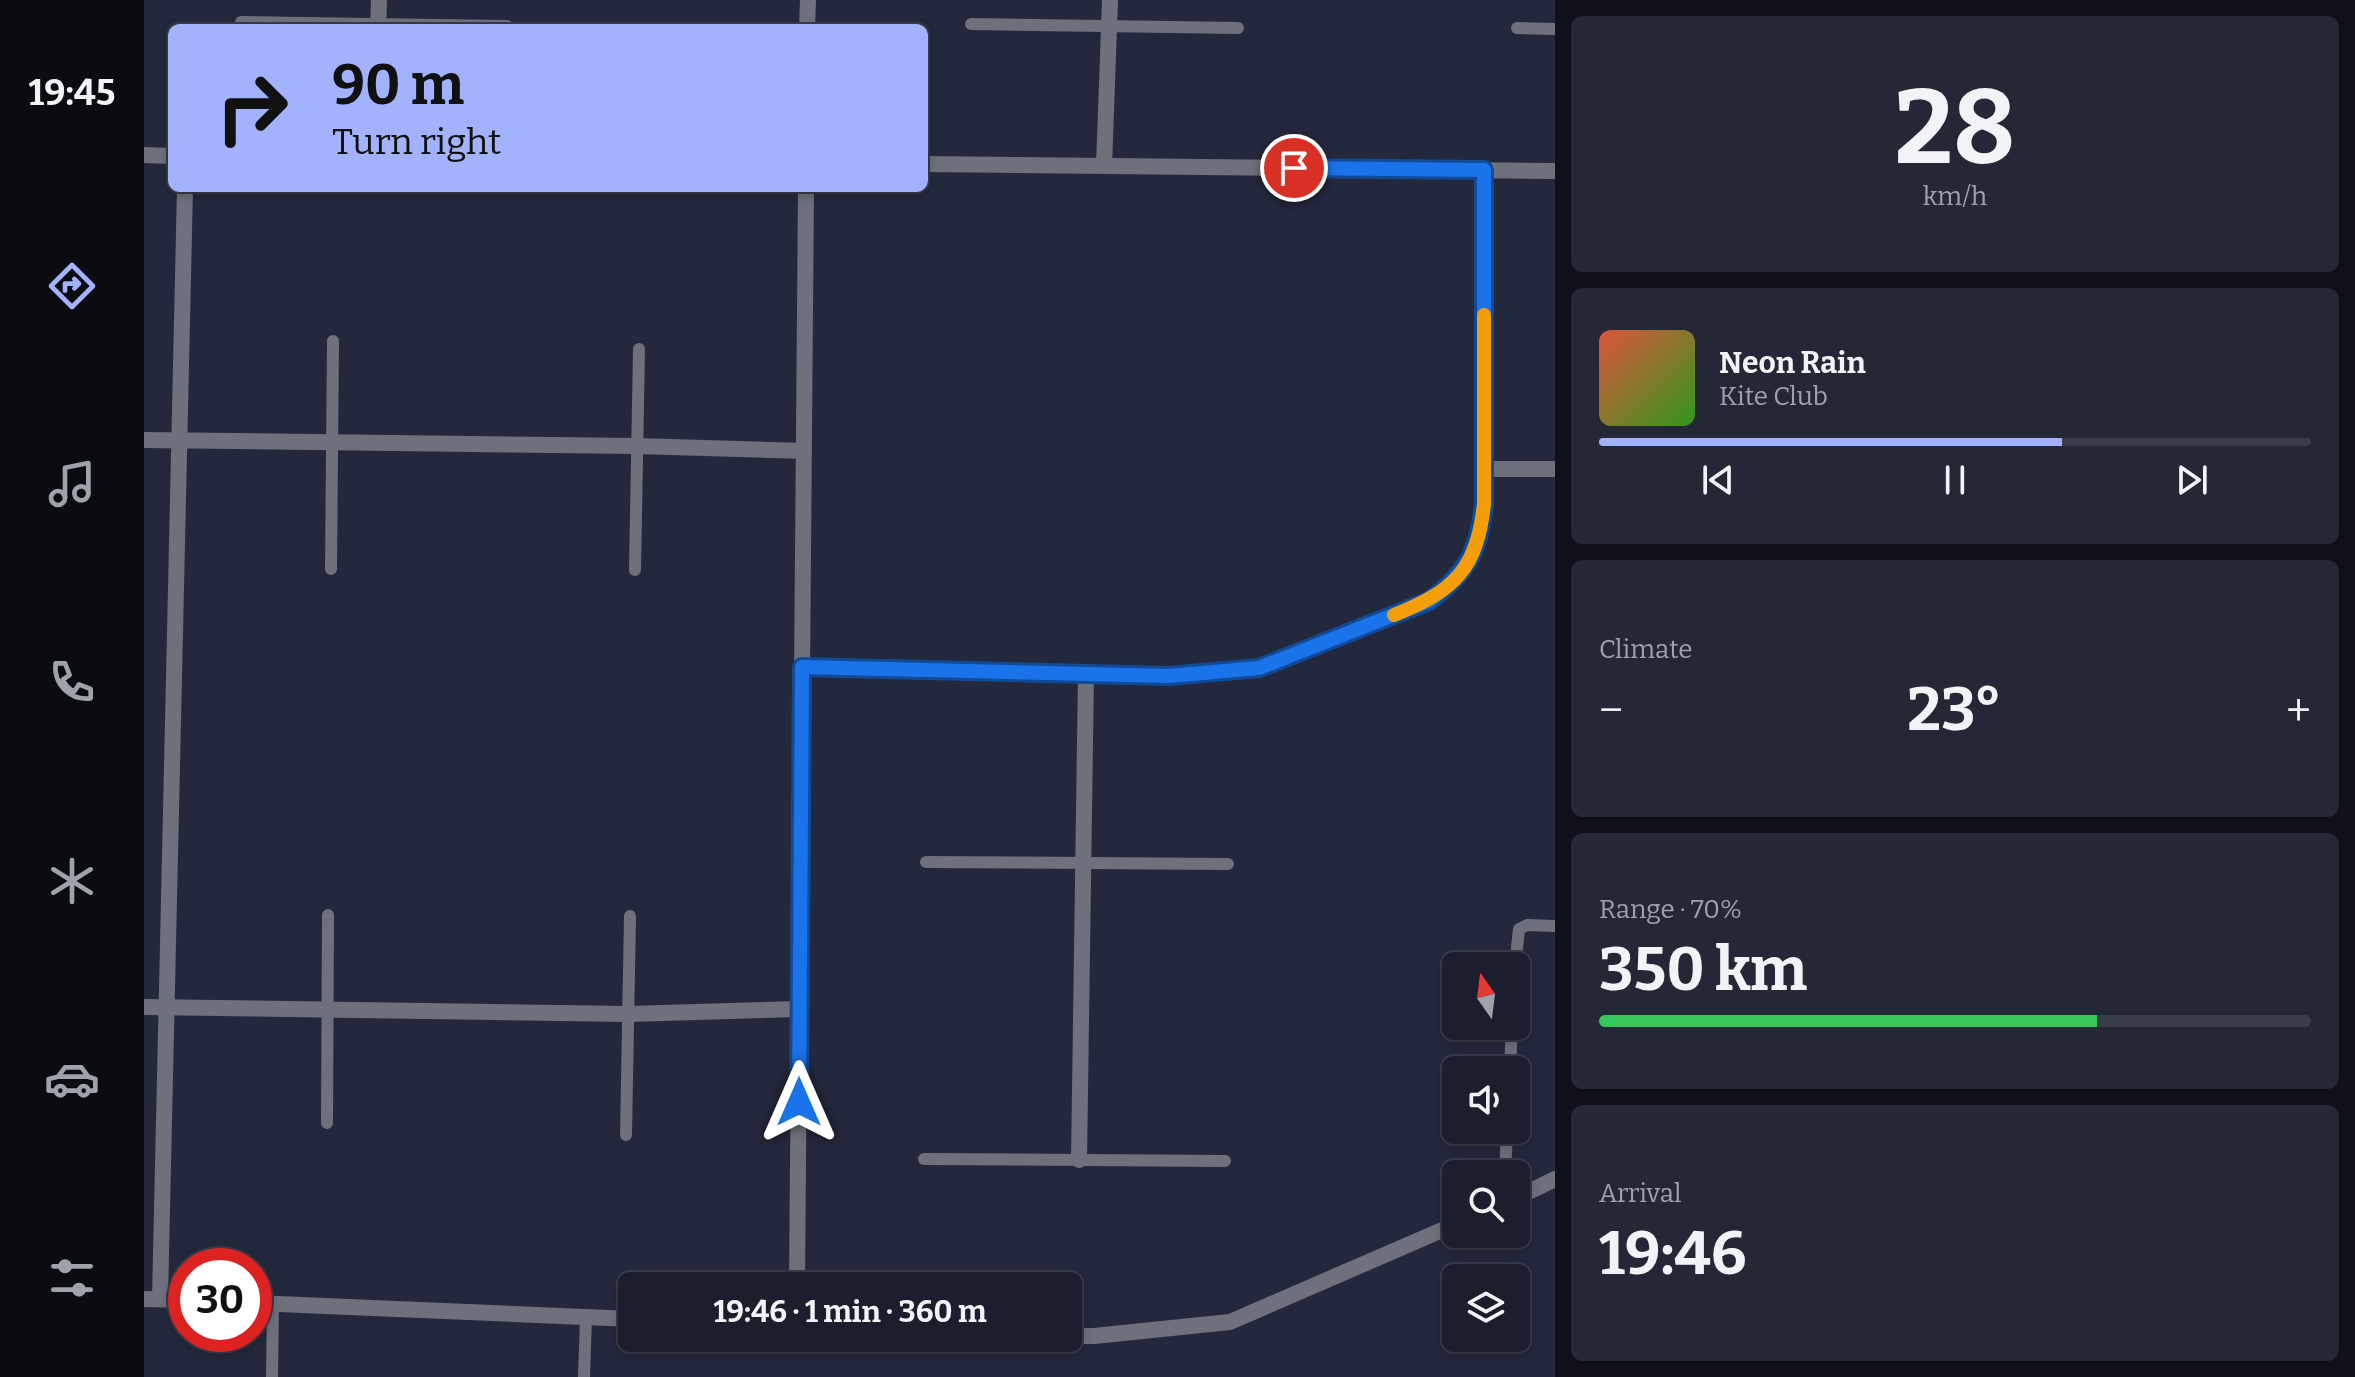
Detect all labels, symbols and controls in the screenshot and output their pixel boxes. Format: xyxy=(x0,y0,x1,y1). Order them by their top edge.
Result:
text: 90 m xyxy=(332,52,464,119)
icon: right xyxy=(200,56,304,160)
text: 28 xyxy=(1894,66,2016,191)
text: 19:45 xyxy=(29,71,115,115)
text: Turn right xyxy=(332,120,501,164)
pin xyxy=(1260,134,1328,202)
icon: arrive xyxy=(1272,146,1316,190)
text: km/h xyxy=(1923,181,1987,212)
icon: directions xyxy=(44,258,100,314)
text: Neon Rain xyxy=(1719,345,1866,381)
text: Kite Club xyxy=(1719,381,1828,412)
icon: music xyxy=(44,456,100,512)
icon: previous xyxy=(1696,458,1740,502)
icon: pause xyxy=(1933,458,1977,502)
icon: next xyxy=(2170,458,2214,502)
text: Climate xyxy=(1599,634,1693,665)
icon: phone xyxy=(44,654,100,710)
text: 23° xyxy=(1907,674,2002,746)
text: − xyxy=(1599,684,1623,737)
text: + xyxy=(2286,684,2311,737)
icon: climate xyxy=(44,853,100,909)
text: Range · 70% xyxy=(1599,894,1742,925)
text: 350 km xyxy=(1599,934,1807,1006)
north arrow xyxy=(1442,952,1530,1040)
map controls xyxy=(1442,952,1530,1352)
icon: car xyxy=(44,1051,100,1107)
button: sound xyxy=(1442,1056,1530,1144)
position arrow xyxy=(757,1060,841,1144)
button: search xyxy=(1442,1160,1530,1248)
text: Arrival xyxy=(1599,1178,1681,1209)
text: 19:46 xyxy=(1599,1218,1746,1290)
speed limit sign: 30 xyxy=(168,1248,272,1352)
icon: filters xyxy=(44,1250,100,1306)
button: layers xyxy=(1442,1264,1530,1352)
text: 19:46 · 1 min · 360 m xyxy=(713,1294,987,1330)

